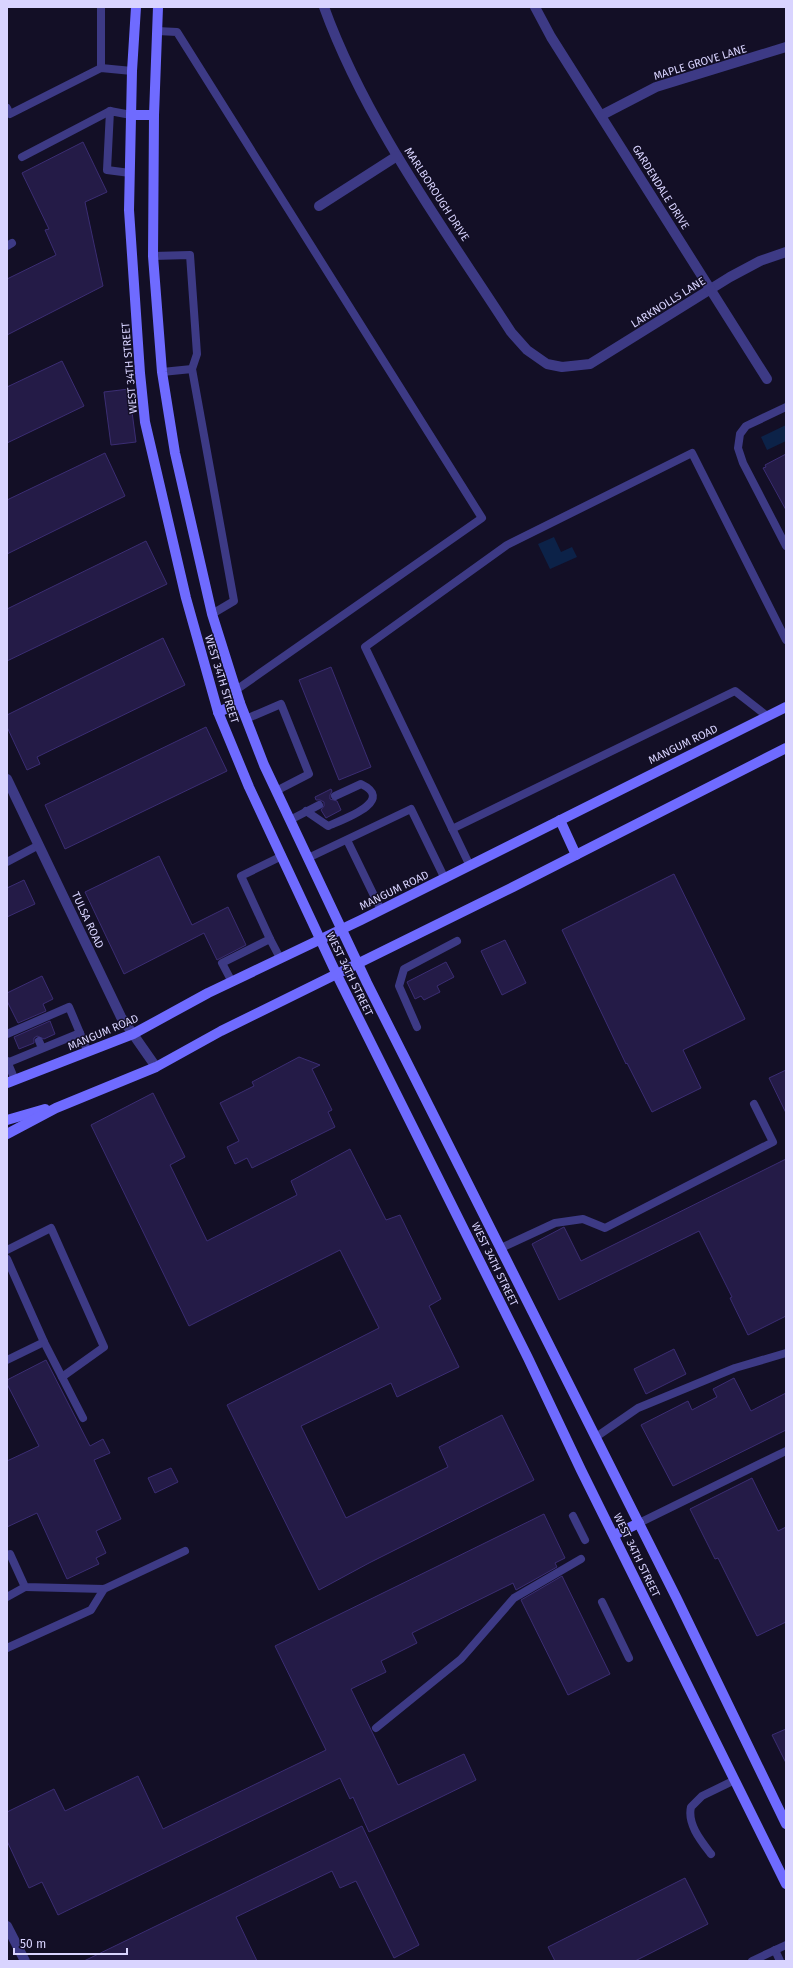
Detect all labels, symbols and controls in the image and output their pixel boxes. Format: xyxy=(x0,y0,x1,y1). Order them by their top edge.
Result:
street label: MAPLE GROVE LANE xyxy=(652,42,748,83)
street label: GARDENDALE DRIVE xyxy=(629,143,692,232)
street label: MARLBOROUGH DRIVE xyxy=(401,145,472,244)
street label: LARKNOLLS LANE xyxy=(629,274,708,330)
street label: WEST 34TH STREET xyxy=(119,321,140,414)
street label: WEST 34TH STREET xyxy=(202,633,241,725)
street label: MANGUM ROAD xyxy=(646,722,720,767)
street label: MANGUM ROAD xyxy=(357,868,431,913)
street label: TULSA ROAD xyxy=(69,890,106,951)
street label: WEST 34TH STREET xyxy=(324,930,376,1019)
street label: MANGUM ROAD xyxy=(66,1012,140,1053)
street label: WEST 34TH STREET xyxy=(469,1220,521,1309)
street label: WEST 34TH STREET xyxy=(611,1511,663,1600)
scale bar xyxy=(14,1930,127,1956)
text: 50 m xyxy=(20,1937,46,1951)

